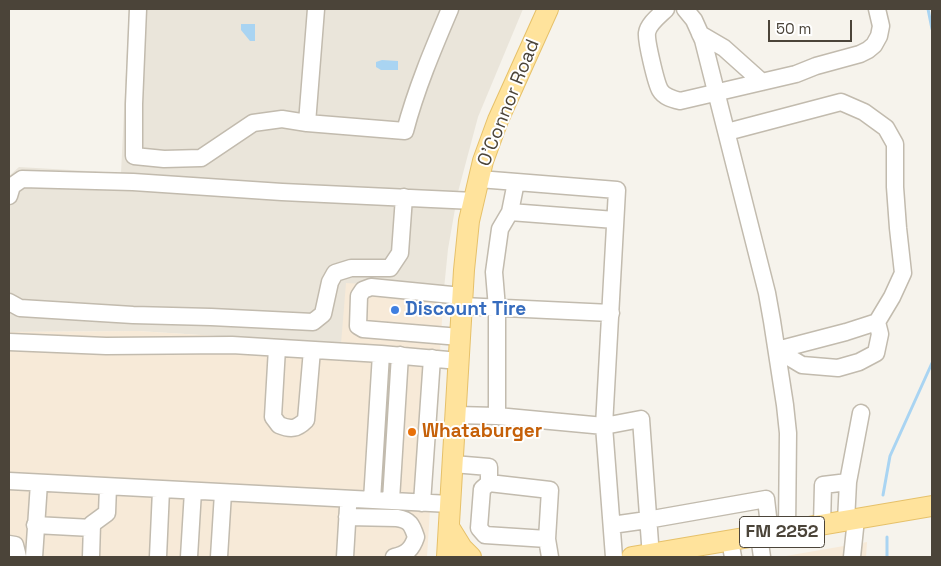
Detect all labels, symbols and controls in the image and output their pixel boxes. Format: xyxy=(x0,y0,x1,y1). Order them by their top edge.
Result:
scale bar xyxy=(771,10,855,42)
text: 50 m xyxy=(776,19,811,38)
street label: O'Connor Road xyxy=(473,36,545,170)
place label: Discount Tire xyxy=(405,299,526,321)
marker: Discount Tire xyxy=(389,304,401,316)
place label: Whataburger xyxy=(422,421,542,443)
marker: Whataburger xyxy=(406,426,418,438)
road number: FM 2252 xyxy=(740,516,824,548)

